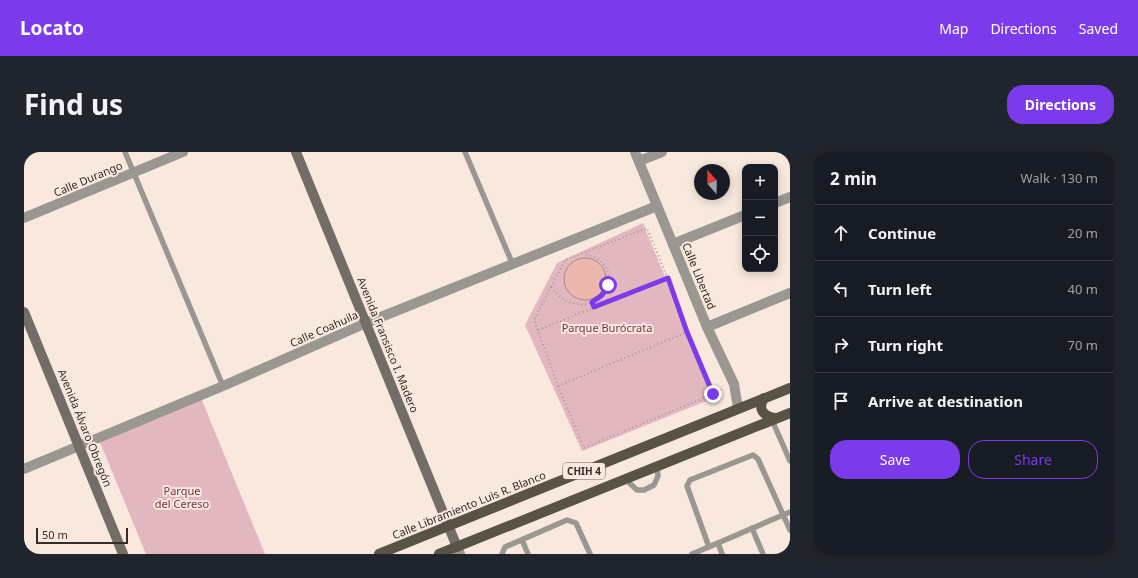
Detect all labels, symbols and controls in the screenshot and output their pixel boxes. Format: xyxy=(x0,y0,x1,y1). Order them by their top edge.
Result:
text: Locato xyxy=(20,15,84,41)
text: Map xyxy=(939,19,968,38)
text: Directions xyxy=(990,19,1057,38)
text: Saved xyxy=(1079,19,1118,38)
text: Find us xyxy=(24,85,123,123)
button: Directions xyxy=(1007,85,1114,124)
street label: Calle Durango xyxy=(51,157,125,200)
north arrow xyxy=(694,164,730,200)
map controls xyxy=(742,164,778,272)
button: + xyxy=(742,164,778,200)
text: 2 min xyxy=(830,167,877,190)
text: Walk · 130 m xyxy=(1020,169,1098,187)
button: − xyxy=(742,200,778,236)
icon: ahead xyxy=(830,222,852,244)
text: Continue xyxy=(868,223,936,243)
text: 20 m xyxy=(1068,224,1098,242)
button: locate xyxy=(742,236,778,272)
street label: Calle Libertad xyxy=(679,240,720,311)
street label: Avenida Fransisco I. Madero xyxy=(354,275,423,415)
route start xyxy=(599,276,617,294)
icon: left xyxy=(830,278,852,300)
text: Turn left xyxy=(868,279,932,299)
text: 40 m xyxy=(1068,280,1098,298)
street label: Calle Coahuila xyxy=(287,307,360,350)
park label: Parque Burócrata xyxy=(562,320,652,335)
icon: right xyxy=(830,334,852,356)
text: Turn right xyxy=(868,335,943,355)
text: 70 m xyxy=(1068,336,1098,354)
street label: Avenida Álvaro Obregón xyxy=(55,367,116,489)
route end xyxy=(704,385,722,403)
icon: arrive xyxy=(830,390,852,412)
text: Arrive at destination xyxy=(868,391,1023,411)
button: Save xyxy=(830,440,960,479)
button: Share xyxy=(968,440,1098,479)
road number: CHIH 4 xyxy=(563,463,605,479)
street label: Calle Libramiento Luis R. Blanco xyxy=(390,467,548,542)
park label: Parque del Cereso xyxy=(155,483,209,511)
scale bar xyxy=(36,526,128,545)
text: 50 m xyxy=(42,527,68,542)

